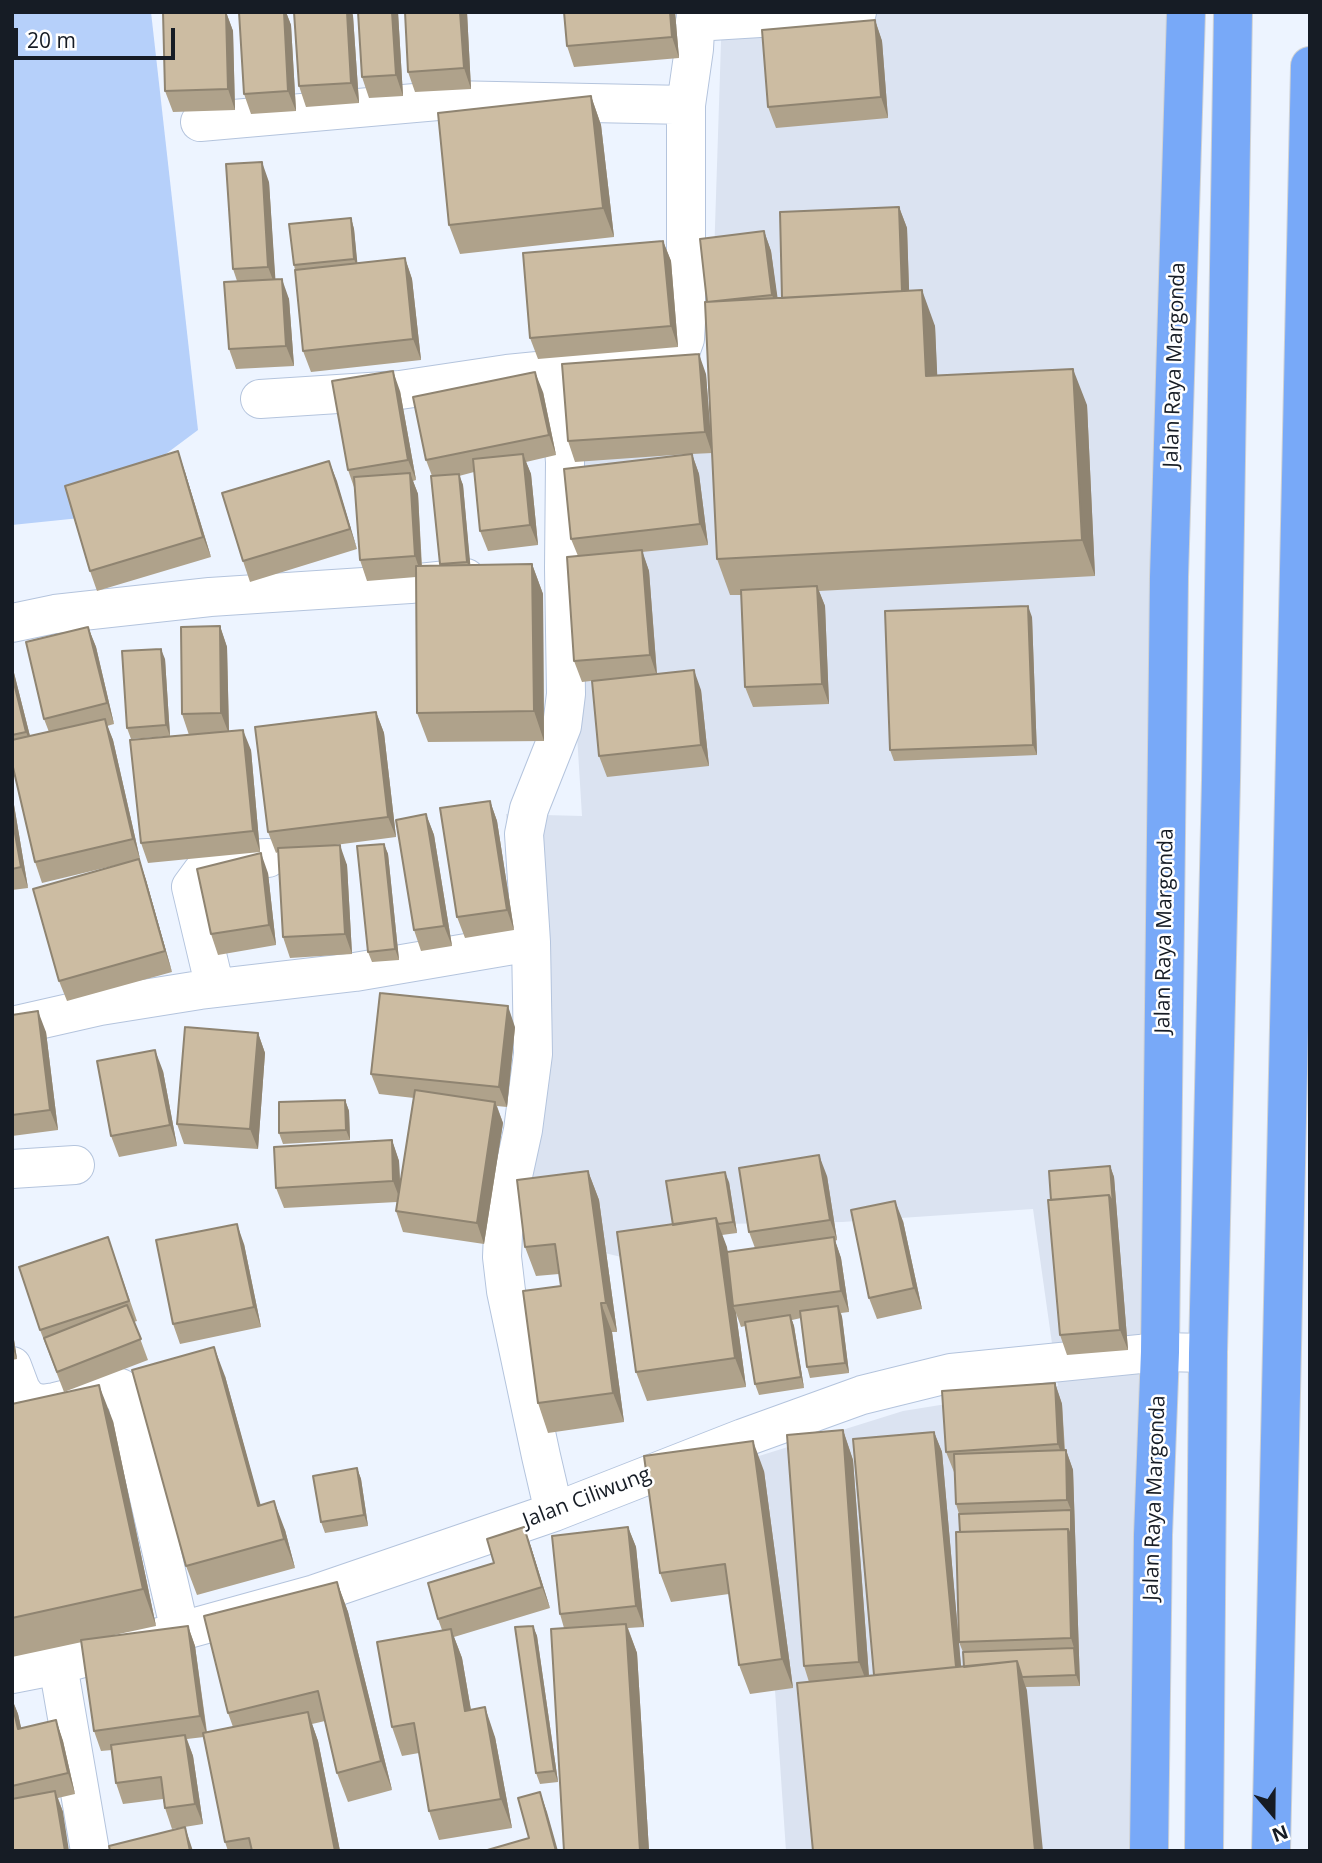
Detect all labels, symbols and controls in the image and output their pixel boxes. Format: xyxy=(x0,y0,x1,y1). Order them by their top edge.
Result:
scale bar xyxy=(18,14,178,58)
text: 20 m xyxy=(27,26,76,54)
street label: Jalan Raya Margonda xyxy=(1159,262,1191,468)
street label: Jalan Raya Margonda xyxy=(1151,828,1179,1034)
street label: Jalan Raya Margonda xyxy=(1139,1395,1171,1601)
street label: Jalan Ciliwung xyxy=(519,1462,655,1534)
north arrow xyxy=(1238,1779,1308,1849)
text: N xyxy=(1268,1819,1292,1849)

